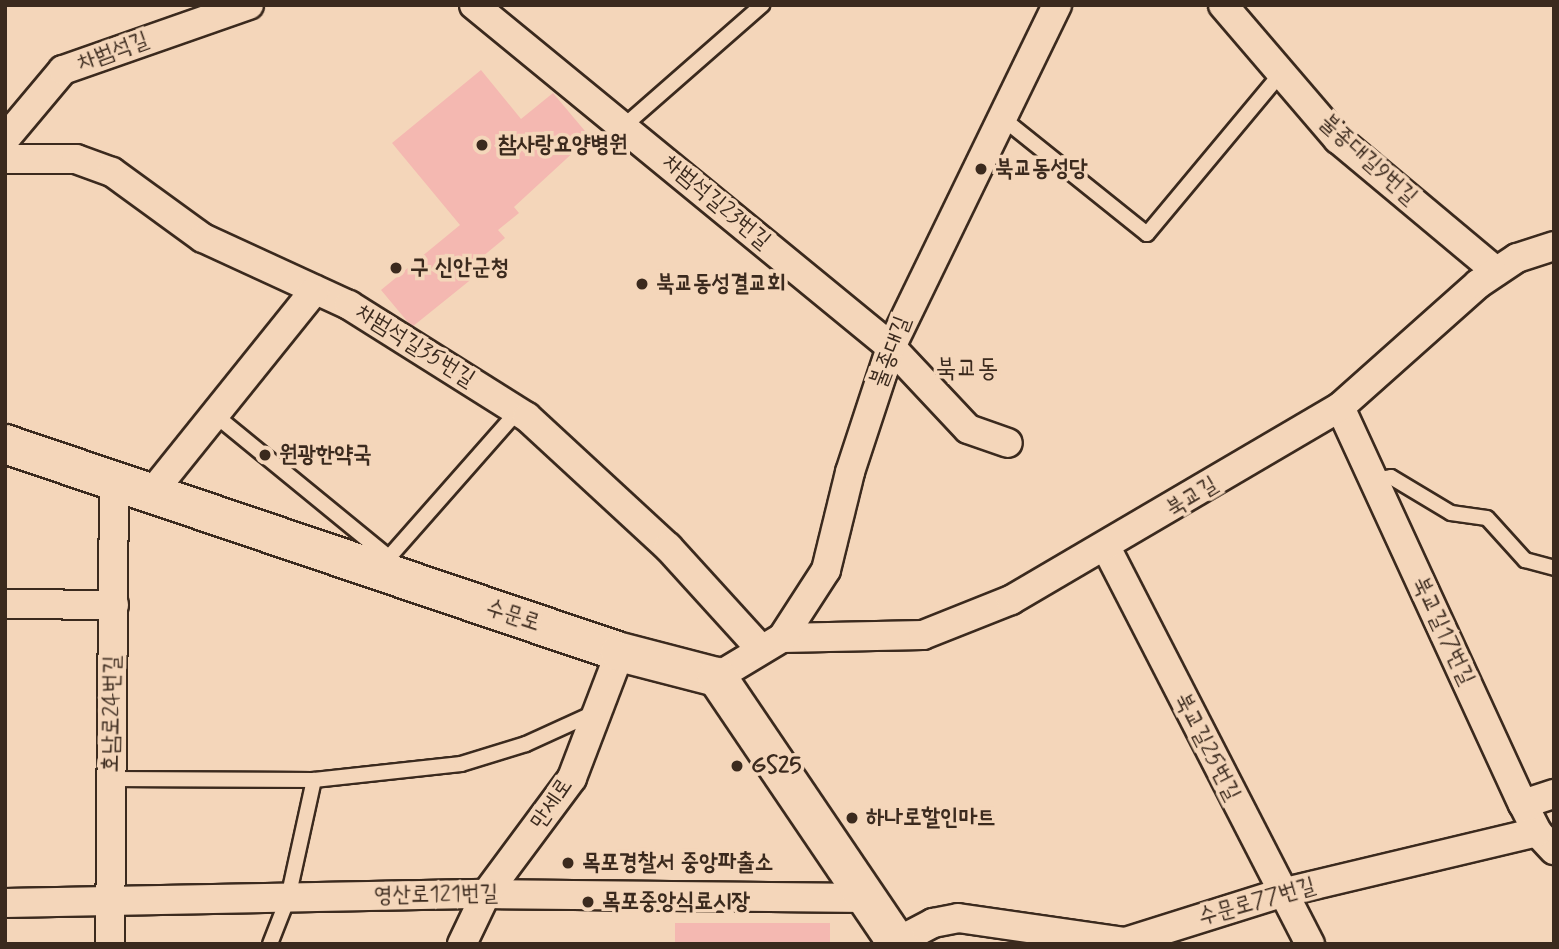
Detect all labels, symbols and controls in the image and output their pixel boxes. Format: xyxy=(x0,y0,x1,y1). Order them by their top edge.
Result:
street label: 차범석길 xyxy=(73,26,153,78)
street label: 불종대길9번길 xyxy=(1313,109,1423,211)
place label: 참사랑요양병원 xyxy=(498,131,628,159)
marker: 참사랑요양병원 xyxy=(472,135,492,155)
street label: 차범석길23번길 xyxy=(656,149,776,255)
place label: 북교동성당 xyxy=(995,155,1088,183)
marker: 북교동성당 xyxy=(973,161,989,177)
place label: 구 신안군청 xyxy=(410,254,509,282)
marker: 구 신안군청 xyxy=(388,260,404,276)
place label: 북교동성결교회 xyxy=(656,270,786,298)
marker: 북교동성결교회 xyxy=(634,276,650,292)
street label: 차범석길35번길 xyxy=(350,298,480,394)
street label: 불종대길 xyxy=(865,312,917,392)
district label: 북교동 xyxy=(936,354,998,386)
place label: 원광한약국 xyxy=(279,441,372,469)
marker: 원광한약국 xyxy=(257,447,273,463)
street label: 북교길 xyxy=(1161,471,1223,523)
street label: 북교길17번길 xyxy=(1406,572,1480,690)
street label: 수문로 xyxy=(482,594,544,638)
street label: 호남로24번길 xyxy=(97,655,127,773)
street label: 북교길25번길 xyxy=(1168,688,1246,806)
place label: GS25 xyxy=(751,752,801,780)
marker: GS25 xyxy=(729,758,745,774)
street label: 만세로 xyxy=(525,773,579,835)
place label: 하나로할인마트 xyxy=(866,804,996,832)
marker: 하나로할인마트 xyxy=(844,810,860,826)
place label: 목포경찰서 중앙파출소 xyxy=(582,849,773,877)
marker: 목포경찰서 중앙파출소 xyxy=(560,855,576,871)
street label: 수문로77번길 xyxy=(1195,872,1319,932)
street label: 영산로121번길 xyxy=(374,880,498,910)
place label: 목포중앙식료시장 xyxy=(602,888,750,916)
marker: 목포중앙식료시장 xyxy=(580,894,596,910)

